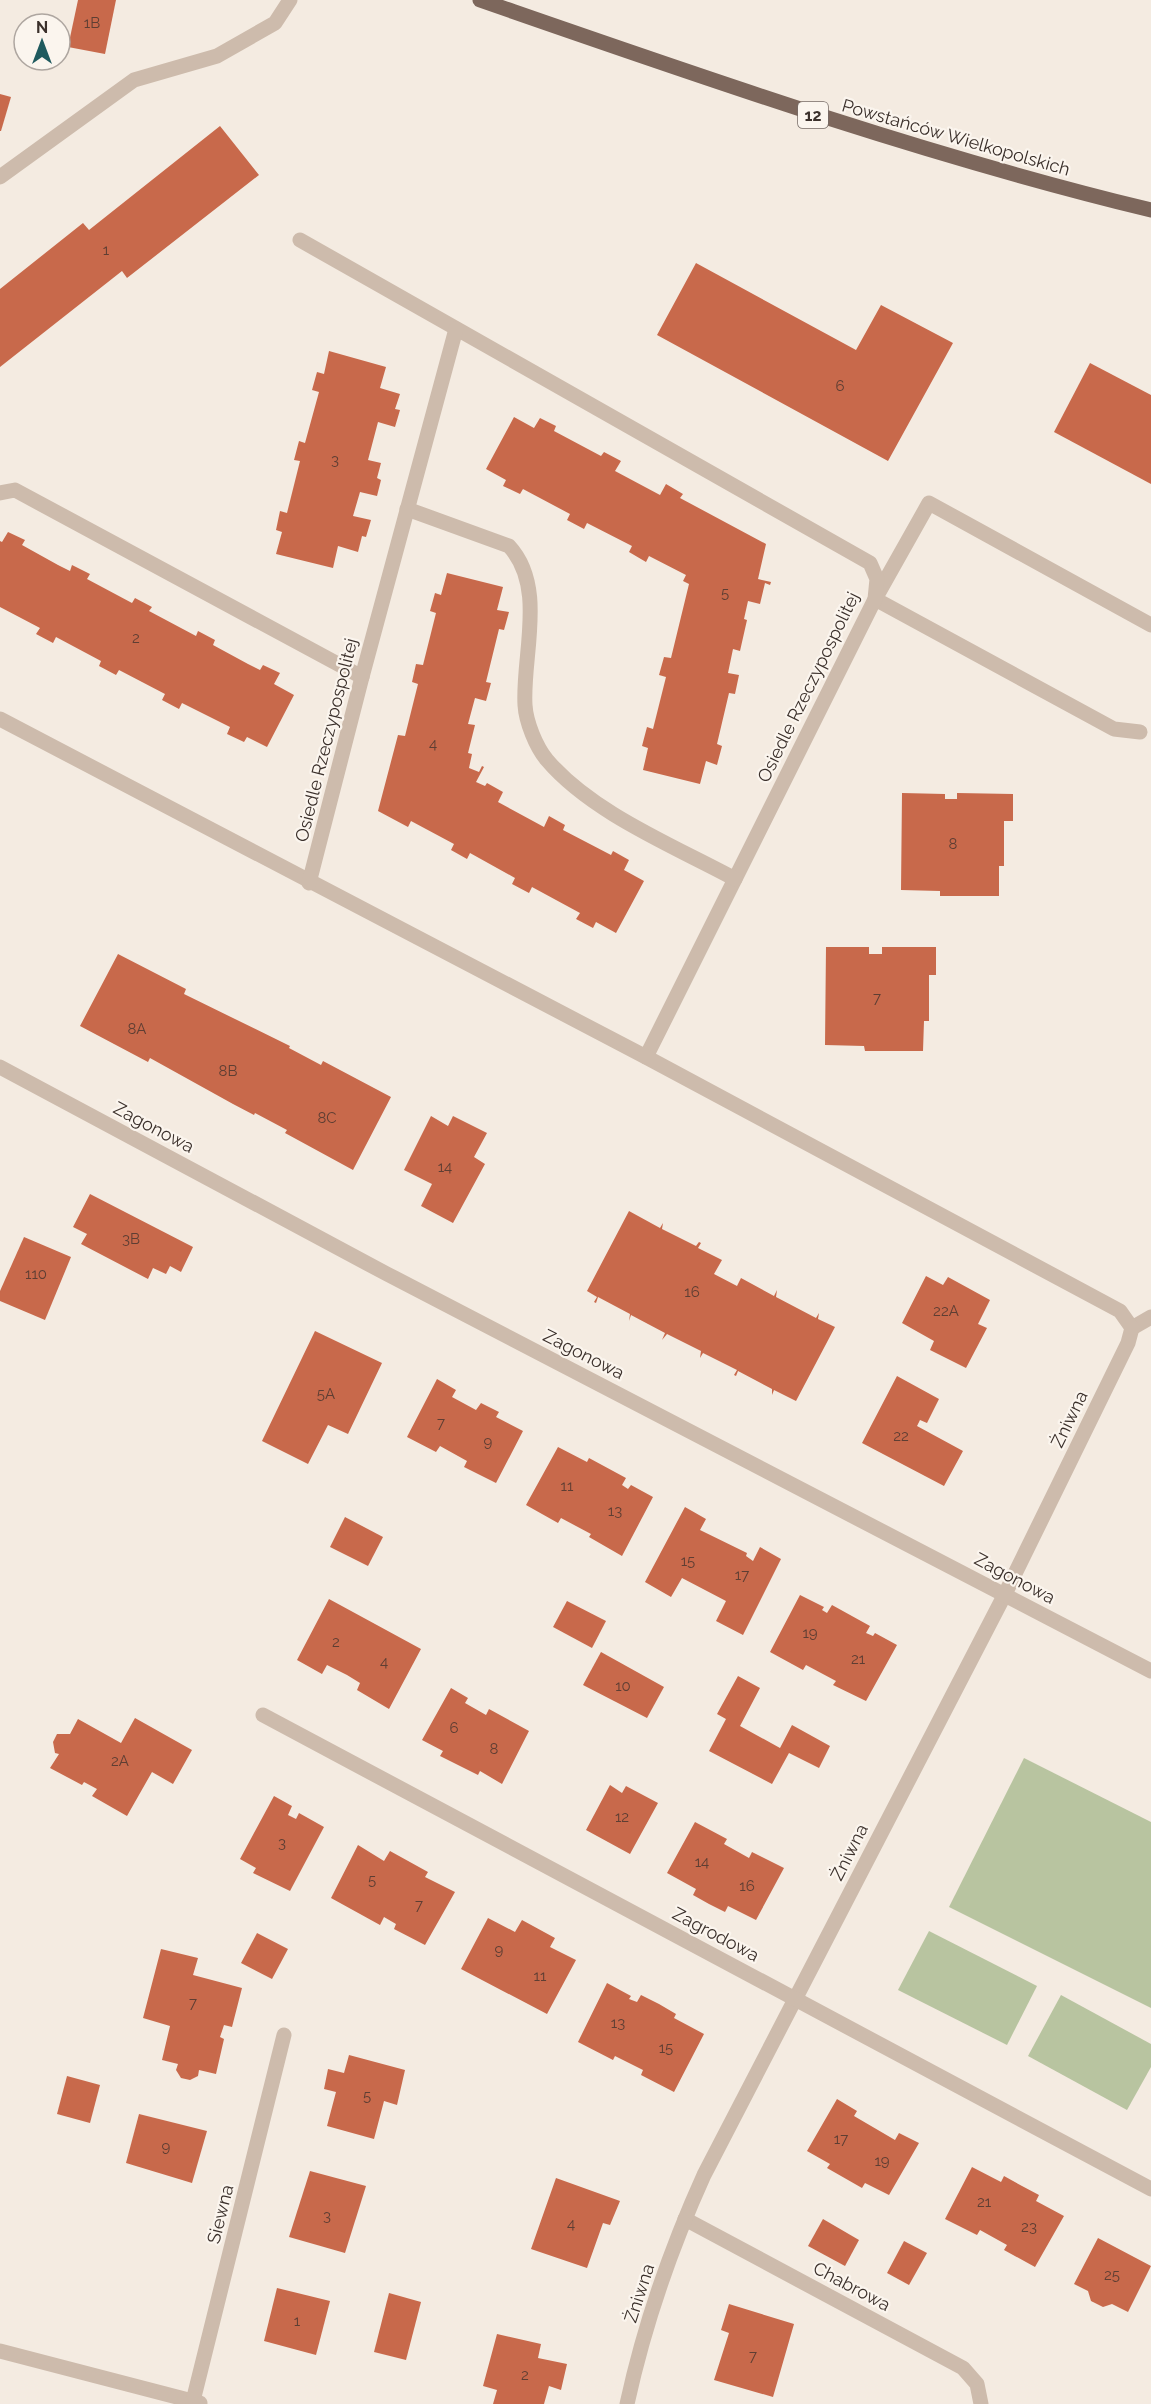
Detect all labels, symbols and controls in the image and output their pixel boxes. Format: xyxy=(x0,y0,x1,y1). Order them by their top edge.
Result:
north arrow xyxy=(12,12,72,72)
house number: 1B xyxy=(84,14,100,32)
text: N xyxy=(36,18,48,37)
street label: Powstańców Wielkopolskich xyxy=(840,94,1072,180)
road number: 12 xyxy=(798,102,828,128)
house number: 1 xyxy=(103,241,110,259)
house number: 6 xyxy=(835,377,845,395)
house number: 3 xyxy=(331,451,339,469)
house number: 5 xyxy=(721,584,729,602)
street label: Osiedle Rzeczypospolitej xyxy=(753,588,863,786)
house number: 2 xyxy=(132,629,140,647)
street label: Osiedle Rzeczypospolitej xyxy=(291,636,361,844)
house number: 4 xyxy=(429,735,437,753)
house number: 8 xyxy=(949,835,958,853)
house number: 7 xyxy=(873,989,881,1007)
house number: 8A xyxy=(128,1020,146,1038)
house number: 8B xyxy=(219,1062,237,1080)
street label: Zagonowa xyxy=(110,1097,198,1157)
house number: 8C xyxy=(317,1109,337,1127)
house number: 14 xyxy=(438,1158,452,1176)
house number: 3B xyxy=(122,1230,140,1248)
house number: 110 xyxy=(25,1265,47,1283)
house number: 16 xyxy=(684,1283,700,1301)
house number: 22A xyxy=(933,1302,959,1320)
street label: Zagonowa xyxy=(540,1325,628,1383)
house number: 5A xyxy=(317,1385,335,1403)
street label: Żniwna xyxy=(1046,1387,1092,1451)
house number: 7 xyxy=(437,1414,445,1432)
house number: 22 xyxy=(893,1427,909,1445)
house number: 9 xyxy=(484,1433,493,1451)
house number: 11 xyxy=(561,1477,574,1495)
house number: 13 xyxy=(608,1502,622,1520)
street label: Zagonowa xyxy=(971,1548,1059,1608)
house number: 15 xyxy=(681,1552,695,1570)
house number: 17 xyxy=(735,1566,749,1584)
house number: 19 xyxy=(802,1624,818,1642)
house number: 2 xyxy=(332,1633,340,1651)
house number: 21 xyxy=(851,1650,866,1668)
house number: 4 xyxy=(380,1653,388,1671)
house number: 10 xyxy=(615,1677,631,1695)
house number: 6 xyxy=(449,1719,459,1737)
house number: 8 xyxy=(490,1740,499,1758)
house number: 2A xyxy=(111,1752,129,1770)
house number: 12 xyxy=(615,1808,629,1826)
street label: Żniwna xyxy=(826,1820,872,1884)
house number: 3 xyxy=(278,1834,286,1852)
house number: 14 xyxy=(695,1853,709,1871)
house number: 5 xyxy=(368,1871,376,1889)
house number: 16 xyxy=(739,1877,755,1895)
house number: 7 xyxy=(415,1896,423,1914)
street label: Zagrodowa xyxy=(669,1902,763,1966)
house number: 9 xyxy=(495,1941,504,1959)
house number: 11 xyxy=(534,1967,547,1985)
house number: 7 xyxy=(189,1994,197,2012)
house number: 13 xyxy=(611,2014,625,2032)
house number: 15 xyxy=(659,2039,673,2057)
house number: 5 xyxy=(363,2087,371,2105)
house number: 17 xyxy=(834,2130,848,2148)
house number: 9 xyxy=(162,2138,171,2156)
house number: 19 xyxy=(874,2152,890,2170)
street label: Siewna xyxy=(203,2182,237,2246)
house number: 21 xyxy=(977,2193,992,2211)
house number: 3 xyxy=(323,2207,331,2225)
house number: 4 xyxy=(567,2215,575,2233)
house number: 23 xyxy=(1021,2218,1037,2236)
street label: Chabrowa xyxy=(810,2257,894,2315)
street label: Żniwna xyxy=(620,2261,658,2325)
house number: 25 xyxy=(1104,2266,1120,2284)
house number: 1 xyxy=(294,2312,301,2330)
house number: 7 xyxy=(749,2347,757,2365)
house number: 2 xyxy=(521,2366,529,2384)

